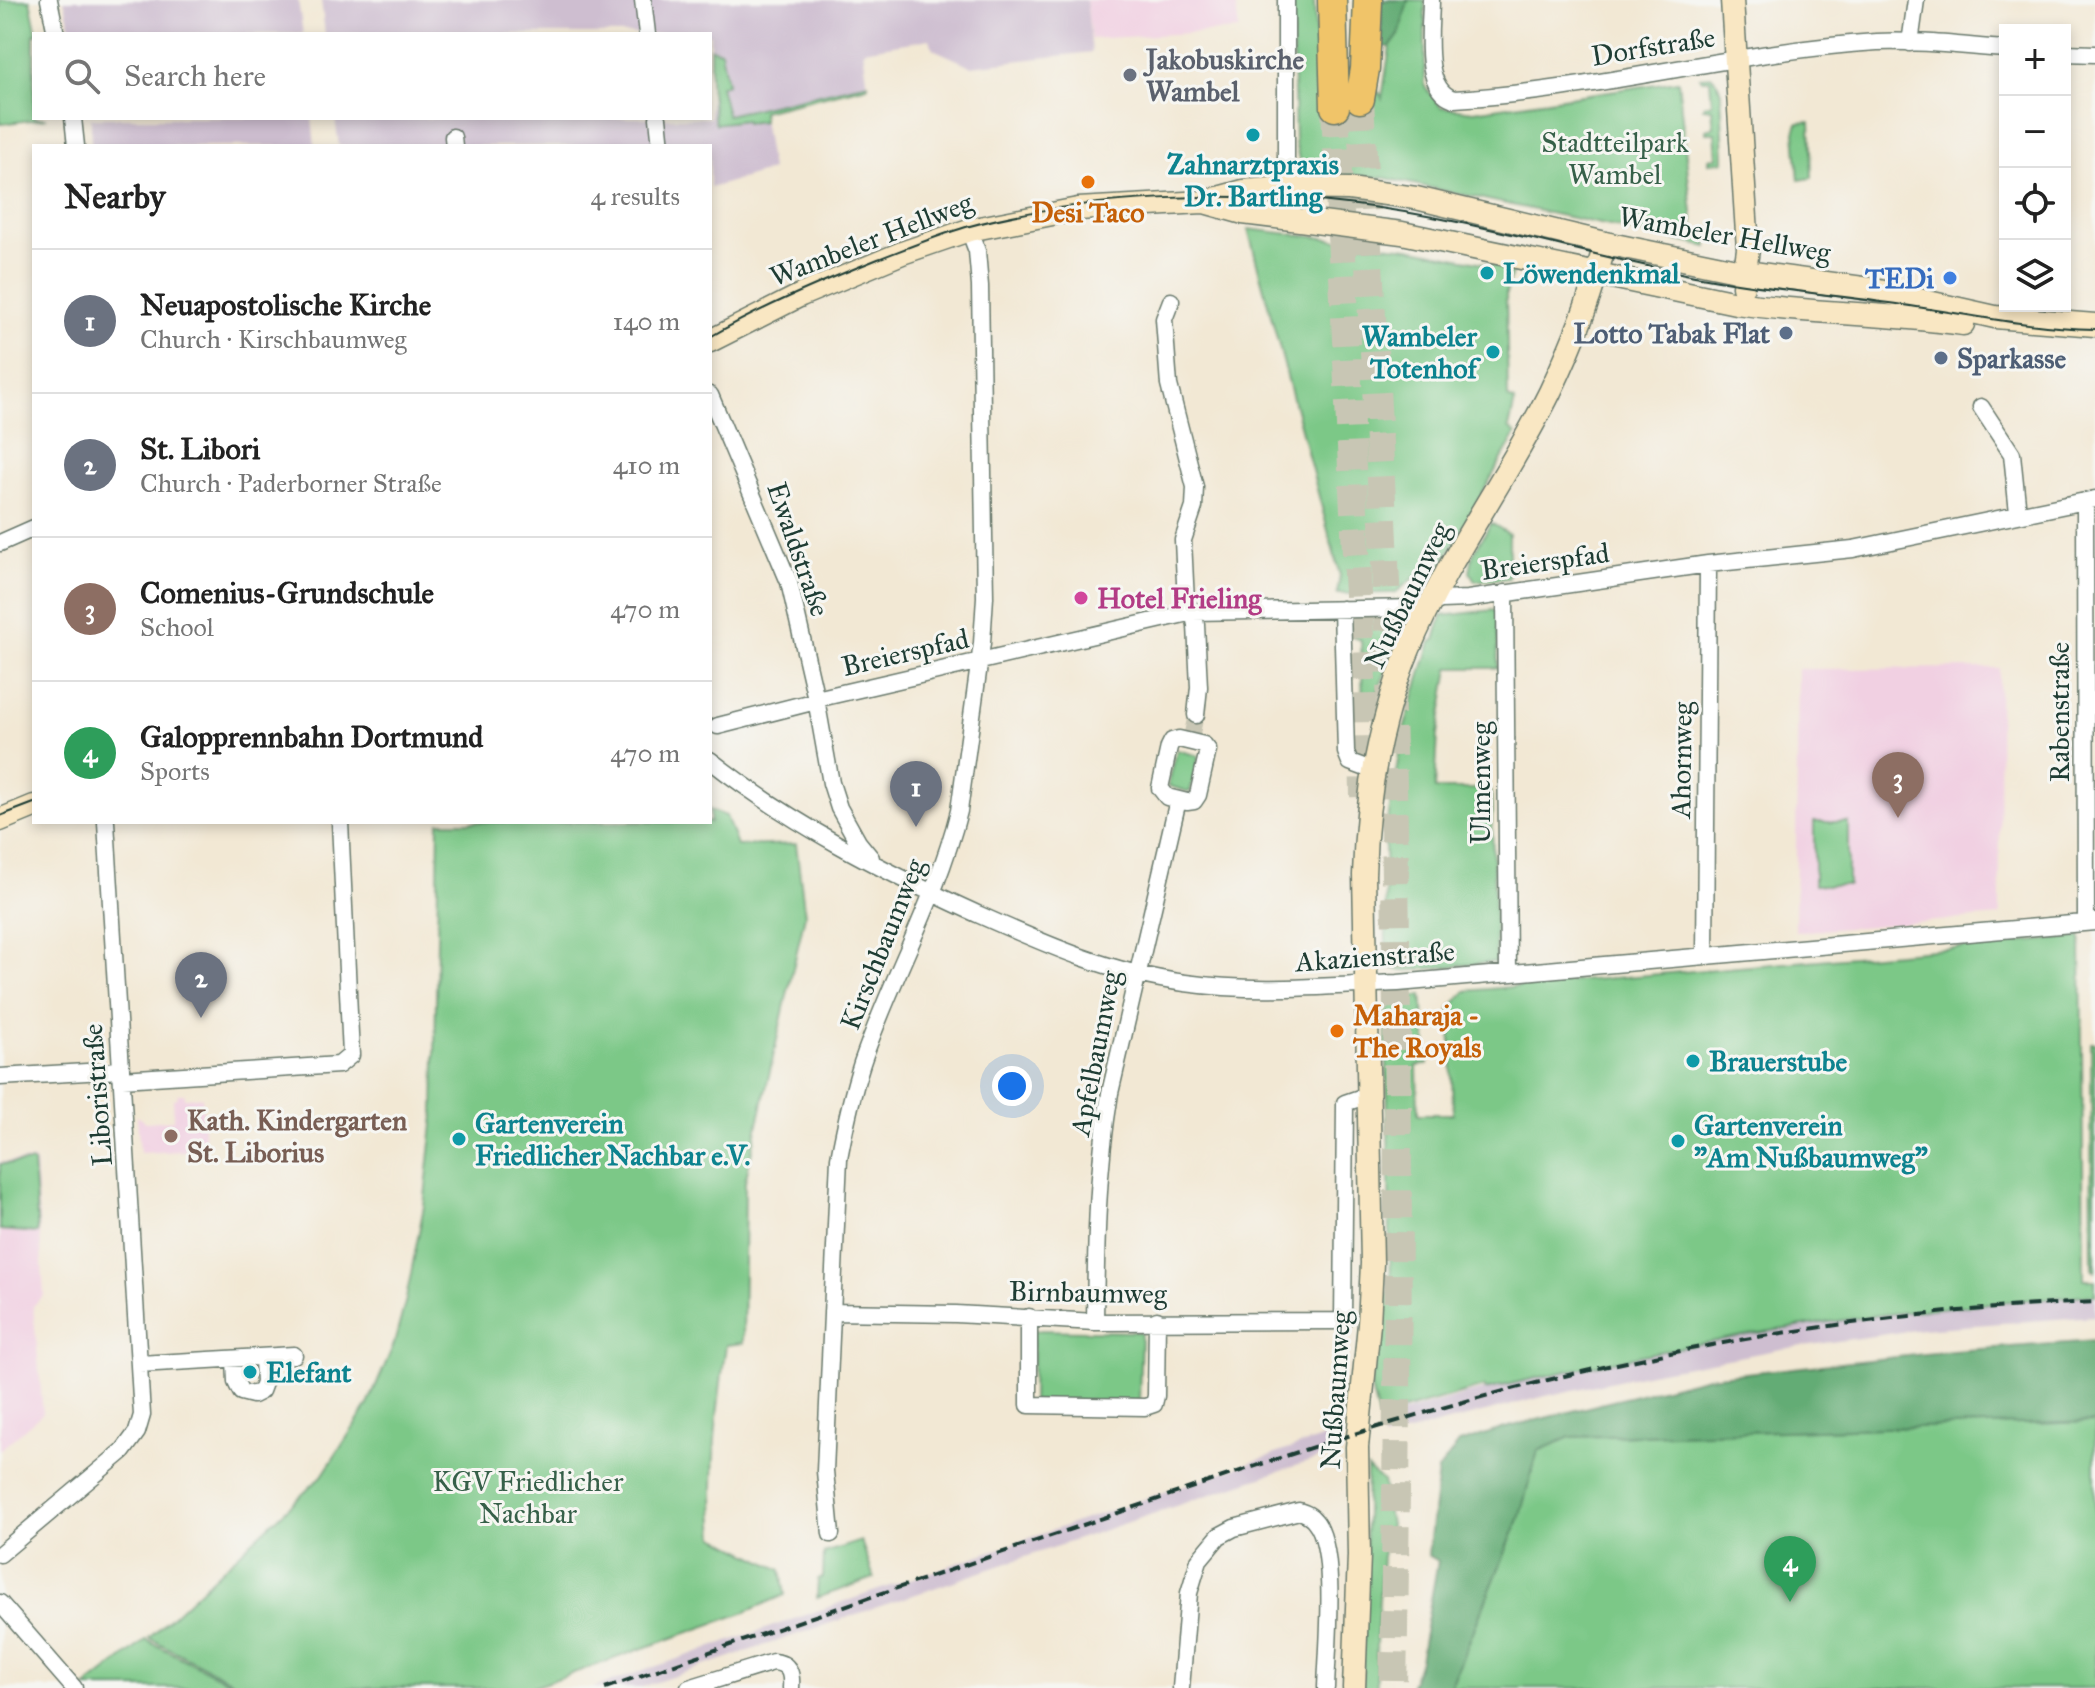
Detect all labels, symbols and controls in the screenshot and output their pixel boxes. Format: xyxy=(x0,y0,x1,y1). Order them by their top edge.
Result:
street label: Dorfstraße xyxy=(1589,19,1718,74)
map controls xyxy=(1999,24,2071,312)
button: + xyxy=(1999,24,2071,96)
search box xyxy=(32,32,712,120)
place label: Jakobuskirche Wambel xyxy=(1142,42,1304,109)
icon: search xyxy=(60,54,104,98)
text: Search here xyxy=(124,58,266,94)
marker: Jakobuskirche Wambel xyxy=(1121,66,1139,84)
button: − xyxy=(1999,96,2071,168)
park label: Stadtteilpark Wambel xyxy=(1541,125,1689,192)
marker: Zahnarztpraxis Dr. Bartling xyxy=(1244,126,1262,144)
place label: Zahnarztpraxis Dr. Bartling xyxy=(1167,147,1339,214)
button: locate xyxy=(1999,168,2071,240)
marker: Desi Taco xyxy=(1079,173,1097,191)
text: Nearby xyxy=(64,176,166,217)
text: 4 results xyxy=(591,180,680,212)
street label: Wambeler Hellweg xyxy=(765,184,979,294)
place label: Desi Taco xyxy=(1031,195,1145,230)
street label: Wambeler Hellweg xyxy=(1616,199,1835,271)
button: layers xyxy=(1999,240,2071,312)
place label: Löwendenkmal xyxy=(1503,256,1680,291)
place label: TEDi xyxy=(1865,261,1934,296)
marker: Löwendenkmal xyxy=(1478,264,1496,282)
marker: TEDi xyxy=(1941,269,1959,287)
text: Neuapostolische Kirche xyxy=(140,287,431,323)
text: 1 xyxy=(85,305,95,337)
text: 140 m xyxy=(613,305,680,337)
place label: Lotto Tabak Flat xyxy=(1573,316,1770,351)
place label: Wambeler Totenhof xyxy=(1362,319,1482,386)
text: Church · Kirschbaumweg xyxy=(140,323,407,355)
marker: Lotto Tabak Flat xyxy=(1777,324,1795,342)
place label: Sparkasse xyxy=(1957,341,2066,376)
marker: Wambeler Totenhof xyxy=(1484,343,1502,361)
marker: Sparkasse xyxy=(1932,349,1950,367)
text: St. Libori xyxy=(140,431,260,467)
text: 2 xyxy=(84,449,96,481)
text: 410 m xyxy=(613,449,680,481)
text: Church · Paderborner Straße xyxy=(140,467,442,499)
street label: Ewaldstraße xyxy=(759,477,838,621)
street label: Nußbaumweg xyxy=(1357,515,1458,674)
street label: Breierspfad xyxy=(1478,535,1612,588)
text: Comenius-Grundschule xyxy=(140,575,434,611)
place label: Hotel Frieling xyxy=(1097,581,1262,616)
marker: Hotel Frieling xyxy=(1072,589,1090,607)
text: 3 xyxy=(85,593,95,625)
text: 470 m xyxy=(610,593,680,625)
text: School xyxy=(140,611,214,643)
street label: Breierspfad xyxy=(838,621,972,684)
street label: Rabenstraße xyxy=(2042,642,2077,782)
street label: Ahornweg xyxy=(1663,700,1700,820)
text: Galopprennbahn Dortmund xyxy=(140,719,483,755)
street label: Ulmenweg xyxy=(1463,721,1498,844)
text: 4 xyxy=(83,737,97,769)
text: 470 m xyxy=(610,737,680,769)
pin: 3 xyxy=(1872,752,1924,818)
text: Sports xyxy=(140,755,210,787)
pin: 1 xyxy=(890,761,942,827)
street label: Kirschbaumweg xyxy=(832,852,933,1035)
street label: Akazienstraße xyxy=(1293,933,1456,980)
pin: 2 xyxy=(175,952,227,1018)
street label: Apfelbaumweg xyxy=(1062,967,1129,1140)
place label: Maharaja - The Royals xyxy=(1353,998,1482,1065)
street label: Liboristraße xyxy=(75,1022,120,1167)
marker: Maharaja - The Royals xyxy=(1328,1022,1346,1040)
place label: Brauerstube xyxy=(1709,1044,1847,1079)
marker: Brauerstube xyxy=(1684,1052,1702,1070)
your location xyxy=(992,1066,1032,1106)
place label: Kath. Kindergarten St. Liborius xyxy=(187,1103,407,1170)
place label: Gartenverein Friedlicher Nachbar e.V. xyxy=(475,1106,751,1173)
place label: Gartenverein "Am Nußbaumweg" xyxy=(1694,1108,1928,1175)
marker: Kath. Kindergarten St. Liborius xyxy=(162,1127,180,1145)
marker: Gartenverein Friedlicher Nachbar e.V. xyxy=(450,1130,468,1148)
marker: Gartenverein "Am Nußbaumweg" xyxy=(1669,1132,1687,1150)
street label: Birnbaumweg xyxy=(1009,1274,1168,1311)
street label: Nußbaumweg xyxy=(1312,1309,1359,1471)
place label: Elefant xyxy=(266,1355,351,1390)
marker: Elefant xyxy=(241,1363,259,1381)
park label: KGV Friedlicher Nachbar xyxy=(433,1464,624,1531)
pin: 4 xyxy=(1764,1536,1816,1602)

